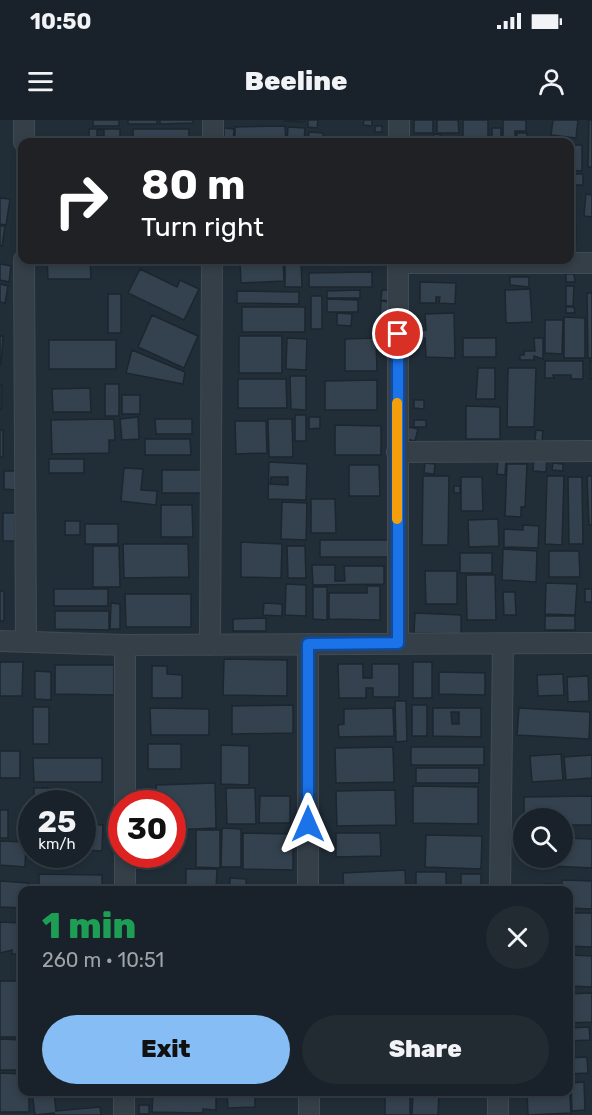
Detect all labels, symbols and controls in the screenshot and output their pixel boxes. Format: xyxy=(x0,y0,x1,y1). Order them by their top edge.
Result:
text: 10:50 xyxy=(30,8,92,35)
icon: menu xyxy=(24,65,57,98)
text: Beeline xyxy=(245,65,347,97)
icon: person xyxy=(535,65,568,98)
text: 80 m xyxy=(141,160,245,210)
icon: right xyxy=(42,162,120,240)
text: Turn right xyxy=(141,211,264,243)
pin xyxy=(372,308,423,359)
icon: arrive xyxy=(381,317,414,350)
speed limit sign: 30 xyxy=(108,790,186,868)
position arrow xyxy=(276,792,340,856)
text: 25 xyxy=(38,804,76,840)
map controls xyxy=(513,808,573,868)
button: search xyxy=(513,808,573,868)
text: km/h xyxy=(38,835,76,853)
text: 1 min xyxy=(42,904,136,947)
button: close xyxy=(486,906,549,969)
text: 260 m · 10:51 xyxy=(42,948,164,972)
button: Exit xyxy=(42,1015,290,1084)
button: Share xyxy=(302,1015,549,1084)

